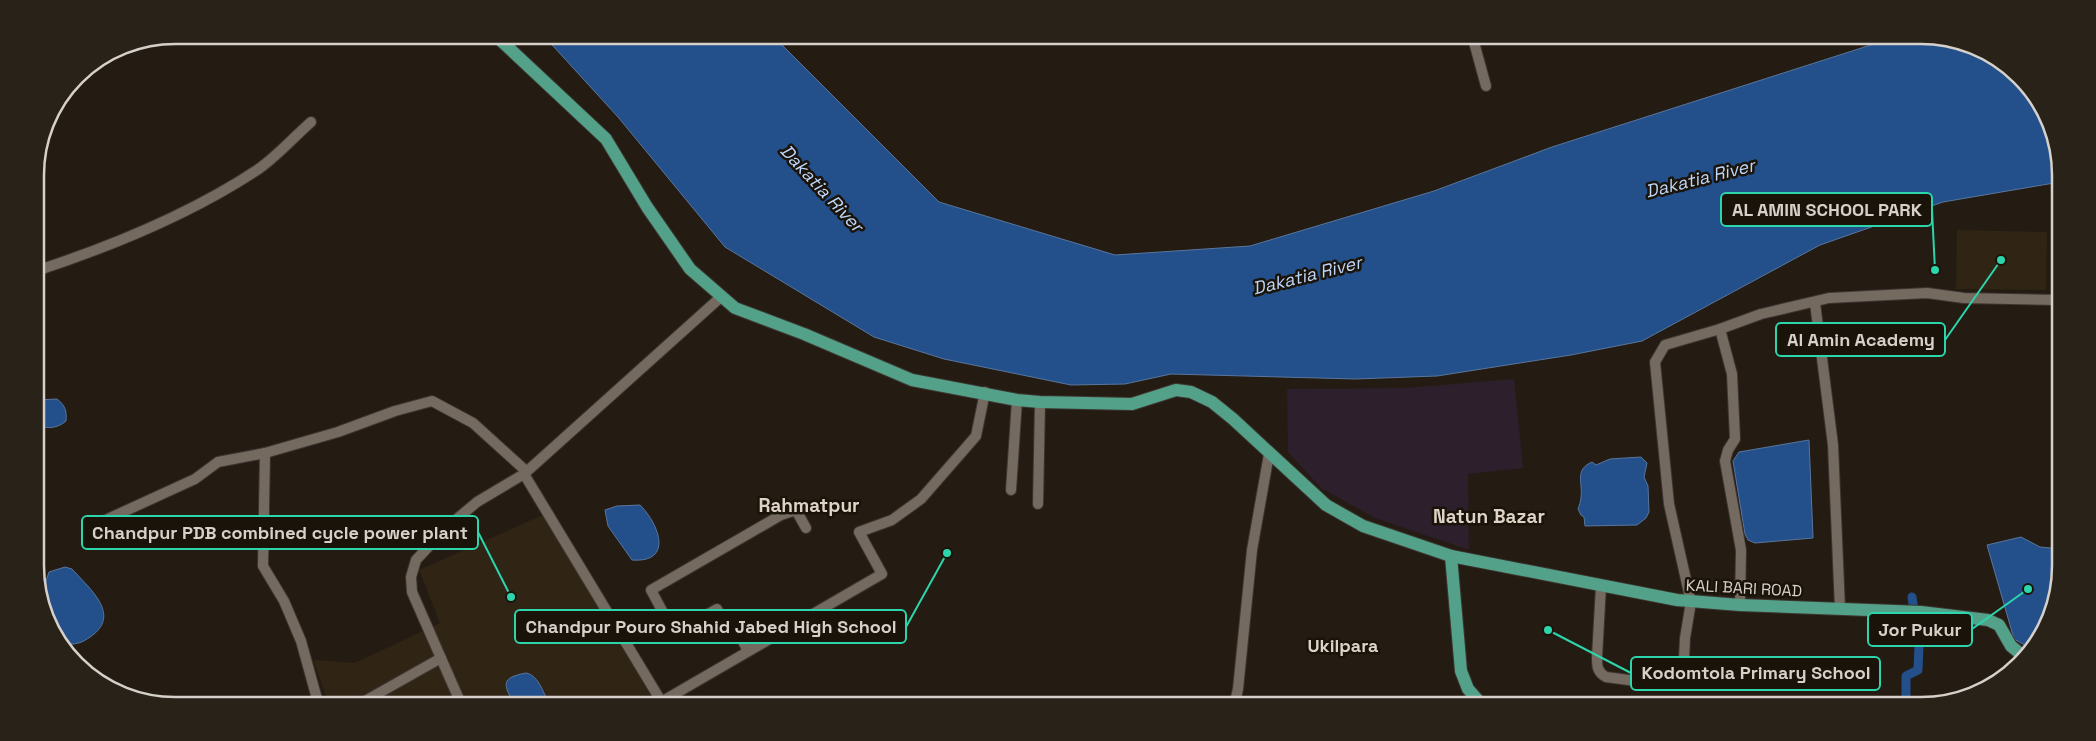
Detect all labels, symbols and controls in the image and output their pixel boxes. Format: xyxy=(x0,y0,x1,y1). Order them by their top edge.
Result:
water label: Dakatia River xyxy=(775,139,870,238)
water label: Dakatia River xyxy=(1643,153,1759,203)
callout: AL AMIN SCHOOL PARK xyxy=(1721,193,1932,226)
text: AL AMIN SCHOOL PARK xyxy=(1732,198,1923,221)
water label: Dakatia River xyxy=(1250,250,1366,300)
callout: Al Amin Academy xyxy=(1776,323,1945,356)
text: Al Amin Academy xyxy=(1787,328,1935,351)
district label: Rahmatpur xyxy=(758,493,860,518)
district label: Natun Bazar xyxy=(1433,504,1545,529)
callout: Chandpur PDB combined cycle power plant xyxy=(82,516,478,549)
text: Chandpur PDB combined cycle power plant xyxy=(92,521,468,544)
street label: KALI BARI ROAD xyxy=(1685,574,1803,602)
callout: Chandpur Pouro Shahid Jabed High School xyxy=(515,610,906,643)
callout: Jor Pukur xyxy=(1868,613,1972,646)
text: Chandpur Pouro Shahid Jabed High School xyxy=(525,615,897,638)
text: Jor Pukur xyxy=(1878,618,1962,641)
district label: Ukilpara xyxy=(1307,634,1379,657)
callout: Kodomtola Primary School xyxy=(1631,657,1880,690)
text: Kodomtola Primary School xyxy=(1641,661,1871,684)

